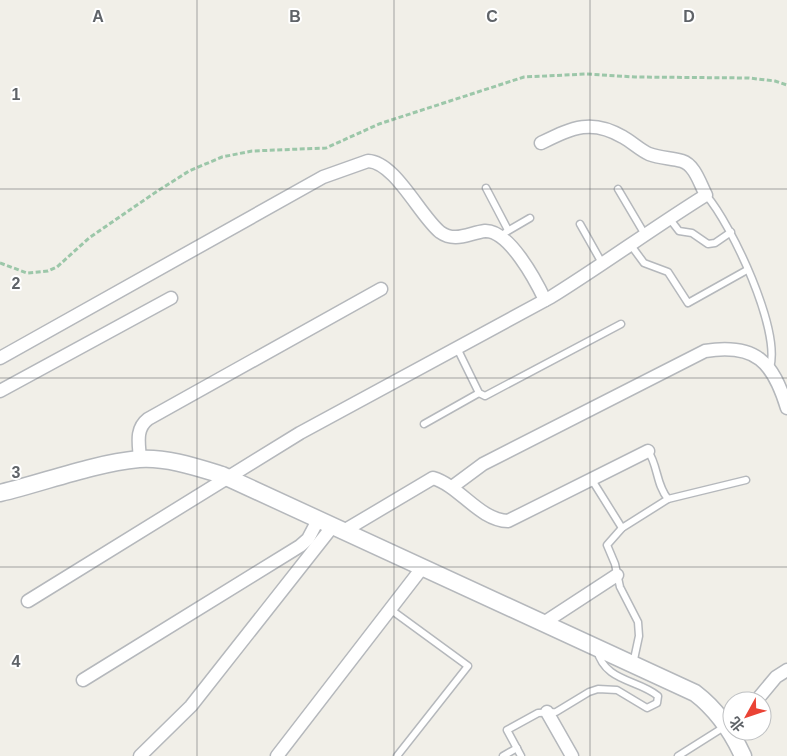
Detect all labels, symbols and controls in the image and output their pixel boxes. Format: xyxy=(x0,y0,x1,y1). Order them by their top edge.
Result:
text: A xyxy=(92,8,104,25)
text: B xyxy=(289,8,301,25)
text: C xyxy=(486,8,498,25)
text: D xyxy=(683,8,695,25)
text: 1 xyxy=(12,86,21,103)
text: 2 xyxy=(12,275,21,292)
text: 3 xyxy=(12,464,21,481)
text: 4 xyxy=(12,653,21,670)
north arrow xyxy=(722,691,772,741)
text: 北 xyxy=(726,714,748,735)

